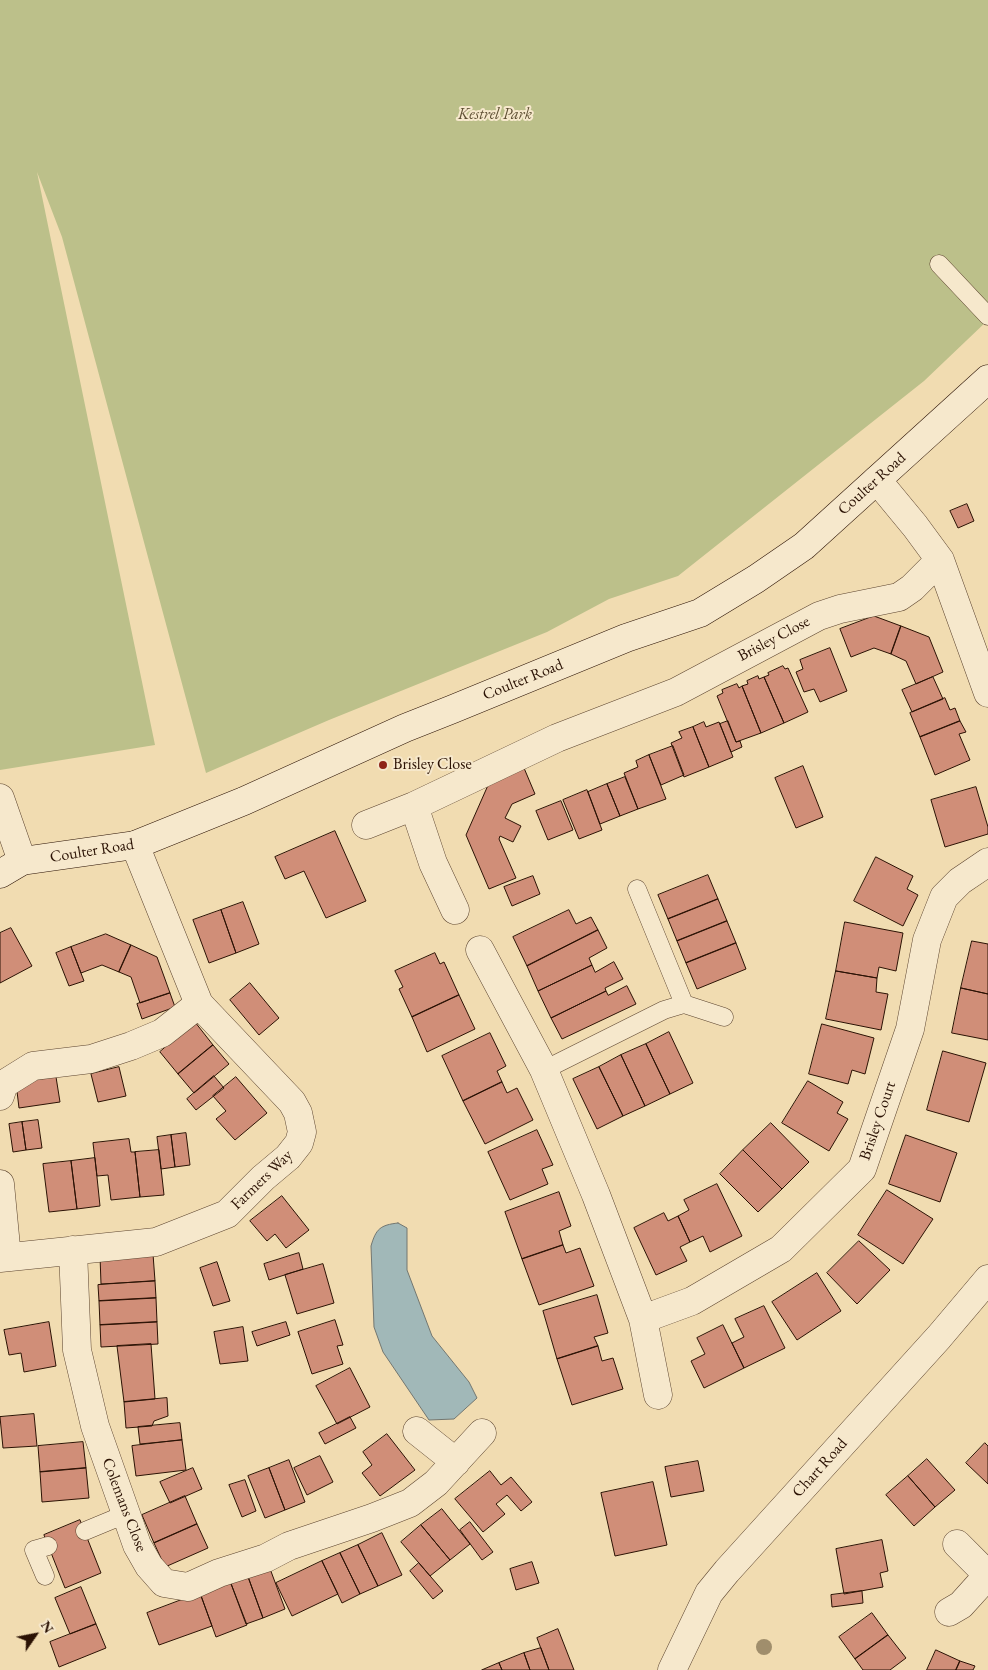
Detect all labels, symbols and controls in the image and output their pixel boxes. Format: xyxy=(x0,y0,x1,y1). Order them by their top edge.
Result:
park label: Kestrel Park xyxy=(458,105,532,125)
street label: Coulter Road xyxy=(834,448,910,520)
street label: Brisley Close xyxy=(735,612,813,666)
street label: Coulter Road xyxy=(480,655,566,705)
place label: Brisley Close xyxy=(393,755,472,775)
marker: Brisley Close xyxy=(377,759,389,771)
street label: Coulter Road xyxy=(49,835,135,867)
street label: Brisley Court xyxy=(856,1079,900,1163)
street label: Farmers Way xyxy=(227,1146,297,1214)
street label: Chart Road xyxy=(788,1434,852,1502)
street label: Colemans Close xyxy=(97,1455,151,1555)
north arrow xyxy=(10,1610,60,1660)
text: N xyxy=(37,1617,58,1636)

